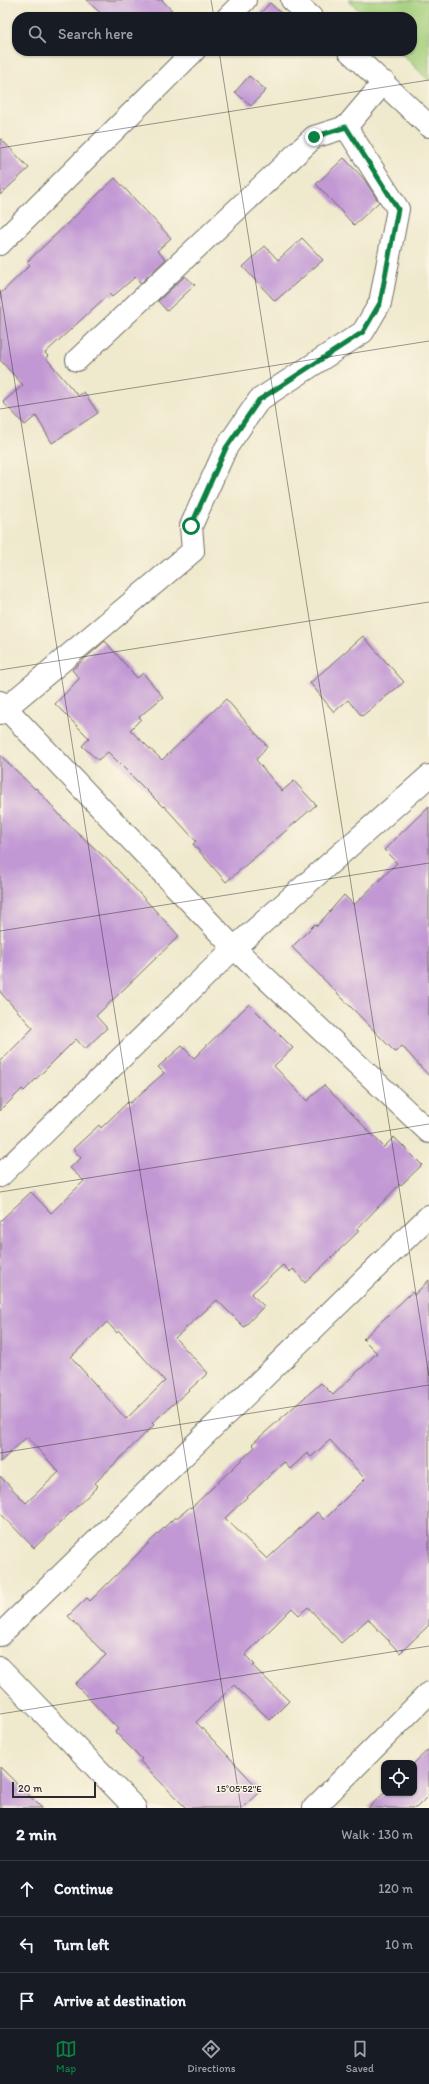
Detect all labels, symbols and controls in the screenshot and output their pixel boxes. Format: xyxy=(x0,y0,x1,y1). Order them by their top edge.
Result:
search box xyxy=(12,12,417,56)
icon: search xyxy=(26,23,48,45)
text: Search here xyxy=(58,25,133,43)
route end xyxy=(305,128,323,146)
route start xyxy=(182,517,200,535)
map controls xyxy=(381,1760,417,1796)
button: locate xyxy=(381,1760,417,1796)
scale bar xyxy=(12,1780,96,1799)
text: 20 m xyxy=(18,1782,42,1795)
text: 15°05'52"E xyxy=(216,1782,262,1795)
text: 2 min xyxy=(16,1824,56,1844)
text: Walk · 130 m xyxy=(341,1827,413,1842)
icon: ahead xyxy=(16,1878,38,1900)
text: Continue xyxy=(54,1880,113,1898)
text: 120 m xyxy=(378,1881,413,1896)
icon: left xyxy=(16,1934,38,1956)
text: Turn left xyxy=(54,1936,109,1954)
text: 10 m xyxy=(385,1937,413,1952)
icon: arrive xyxy=(16,1990,38,2012)
text: Arrive at destination xyxy=(54,1992,186,2010)
tab: Map xyxy=(55,2038,77,2075)
tab: Directions xyxy=(187,2038,236,2075)
tab: Saved xyxy=(346,2038,374,2075)

